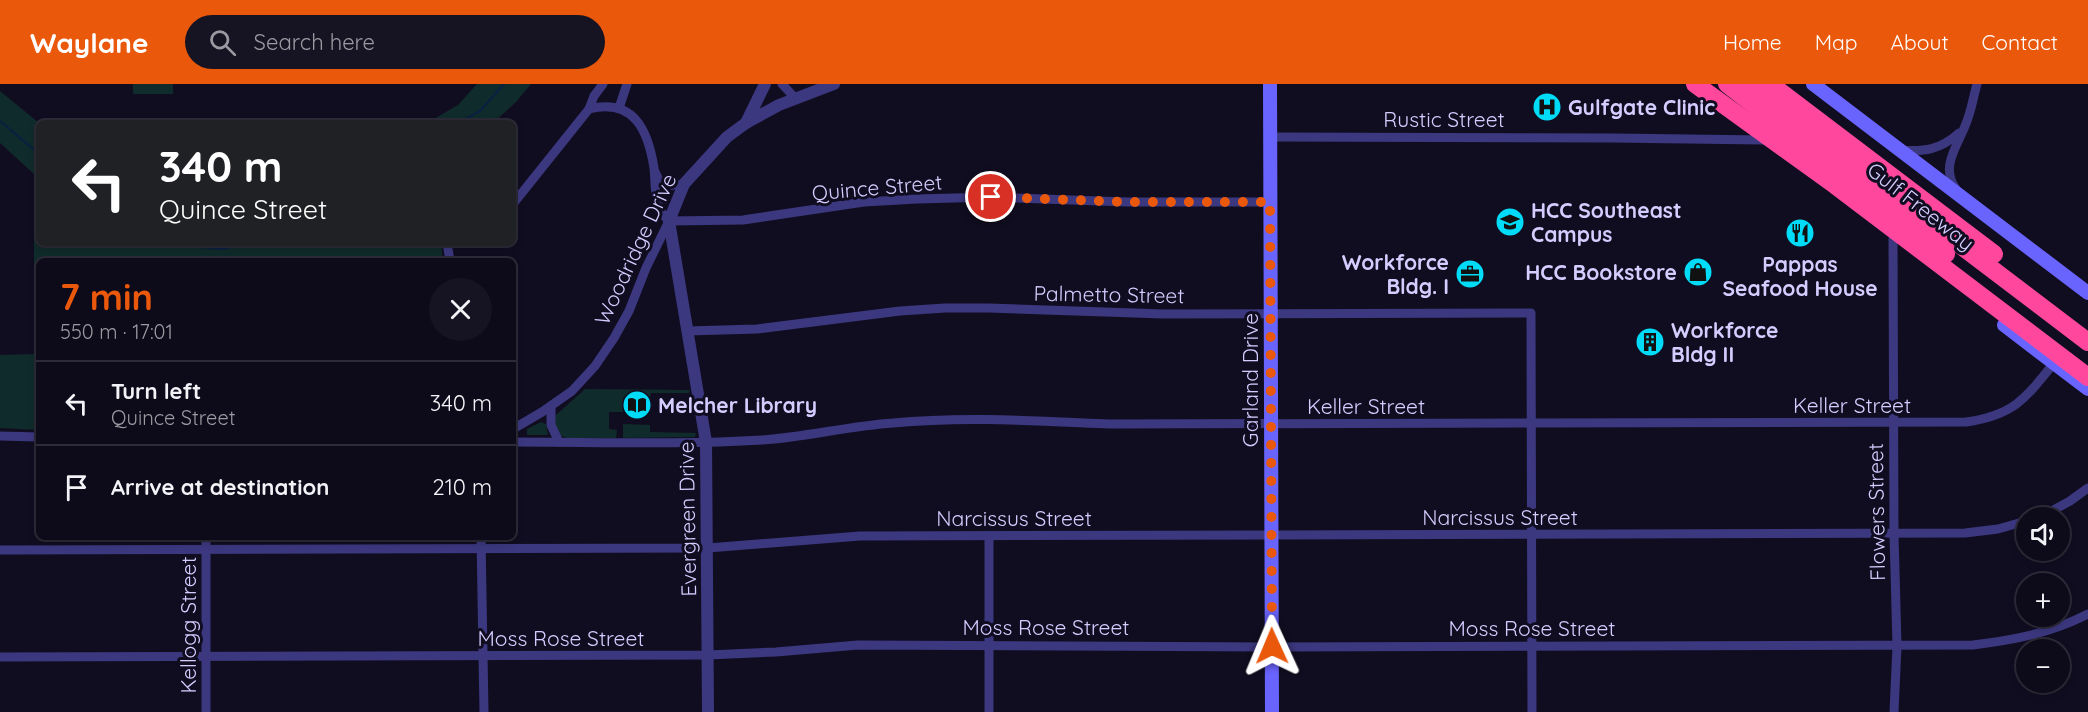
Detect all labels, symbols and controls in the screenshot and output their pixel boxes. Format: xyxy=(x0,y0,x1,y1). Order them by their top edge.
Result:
search box xyxy=(185,15,605,69)
text: Waylane xyxy=(30,25,149,60)
icon: search xyxy=(206,26,239,59)
text: Search here xyxy=(254,28,375,56)
text: Home xyxy=(1723,29,1782,55)
text: Map xyxy=(1815,29,1858,55)
text: About xyxy=(1891,29,1949,55)
text: Contact xyxy=(1982,29,2058,55)
hospital icon: Gulfgate Clinic xyxy=(1531,91,1563,123)
place label: Gulfgate Clinic xyxy=(1568,94,1715,120)
street label: Rustic Street xyxy=(1383,106,1505,132)
text: 340 m xyxy=(159,140,283,193)
icon: left xyxy=(60,144,138,222)
street label: Gulf Freeway xyxy=(1862,156,1980,256)
street label: Quince Street xyxy=(811,168,943,206)
street label: Woodridge Drive xyxy=(589,169,681,329)
pin xyxy=(965,171,1016,222)
icon: arrive xyxy=(974,180,1007,213)
text: Quince Street xyxy=(159,192,327,226)
place label: HCC Southeast Campus xyxy=(1531,197,1682,247)
school or university icon: HCC Southeast Campus xyxy=(1494,206,1526,238)
restaurant icon: Pappas Seafood House xyxy=(1784,217,1816,249)
place label: Workforce Bldg. I xyxy=(1342,249,1449,299)
place label: Pappas Seafood House xyxy=(1722,251,1878,301)
shop icon: HCC Bookstore xyxy=(1682,256,1714,288)
office icon: Workforce Bldg. I xyxy=(1454,258,1486,290)
place label: HCC Bookstore xyxy=(1525,259,1677,285)
text: 7 min xyxy=(60,274,153,319)
button: close xyxy=(429,278,492,341)
street label: Palmetto Street xyxy=(1033,280,1185,308)
street label: Garland Drive xyxy=(1237,313,1263,447)
place label: Workforce Bldg II xyxy=(1671,317,1778,367)
text: 550 m · 17:01 xyxy=(60,319,173,344)
building icon: Workforce Bldg II xyxy=(1634,326,1666,358)
text: Turn left xyxy=(111,377,201,405)
icon: left xyxy=(60,387,93,420)
text: 340 m xyxy=(430,389,492,417)
library icon: Melcher Library xyxy=(621,389,653,421)
place label: Melcher Library xyxy=(658,392,817,418)
street label: Keller Street xyxy=(1793,392,1911,418)
street label: Keller Street xyxy=(1307,393,1425,419)
text: Quince Street xyxy=(111,405,236,430)
street label: Evergreen Drive xyxy=(673,441,701,597)
street label: Flowers Street xyxy=(1862,443,1890,581)
icon: arrive xyxy=(60,471,93,504)
text: Arrive at destination xyxy=(111,473,329,501)
text: 210 m xyxy=(433,473,492,501)
street label: Narcissus Street xyxy=(1422,504,1578,530)
street label: Narcissus Street xyxy=(936,505,1092,531)
map controls xyxy=(2016,507,2070,693)
button: sound xyxy=(2016,507,2070,561)
street label: Kellogg Street xyxy=(175,556,201,694)
button: + xyxy=(2016,573,2070,627)
street label: Moss Rose Street xyxy=(963,614,1129,640)
position arrow xyxy=(1240,614,1304,678)
street label: Moss Rose Street xyxy=(1449,615,1615,641)
street label: Moss Rose Street xyxy=(478,625,644,651)
button: − xyxy=(2016,639,2070,693)

